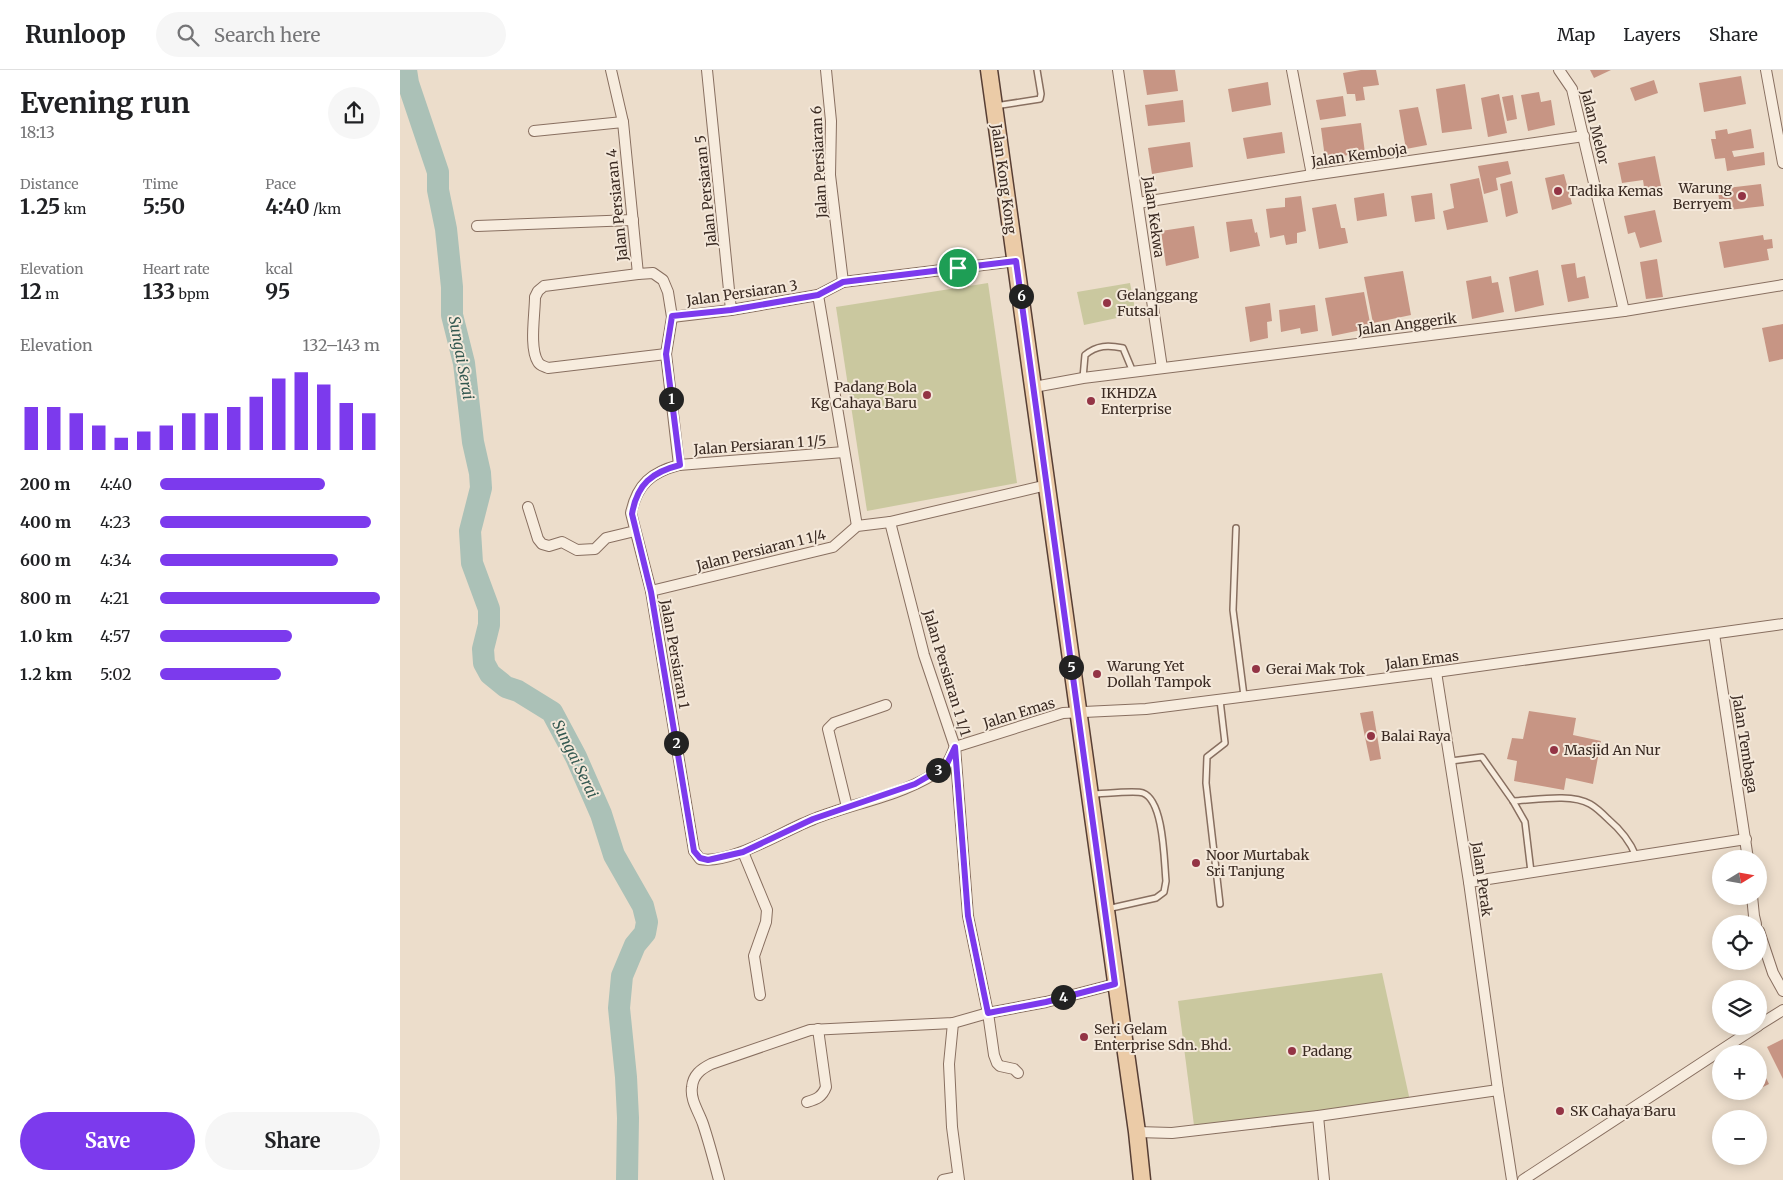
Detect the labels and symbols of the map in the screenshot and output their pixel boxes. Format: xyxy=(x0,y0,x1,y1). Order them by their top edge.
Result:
street label: Jalan Melor xyxy=(1577,87,1613,166)
street label: Jalan Persiaran 6 xyxy=(807,105,831,220)
street label: Jalan Kong Kong xyxy=(987,122,1021,236)
street label: Jalan Persiaran 5 xyxy=(691,134,721,249)
street label: Jalan Kemboja xyxy=(1309,139,1408,171)
street label: Jalan Persiaran 4 xyxy=(602,148,632,263)
street label: Jalan Kekwa xyxy=(1139,174,1169,259)
place label: Warung Berryem xyxy=(1673,179,1733,213)
place label: Tadika Kemas xyxy=(1568,182,1663,200)
marker: Tadika Kemas xyxy=(1552,185,1564,197)
marker: Warung Berryem xyxy=(1736,190,1748,202)
pin xyxy=(937,247,979,289)
street label: Jalan Persiaran 3 xyxy=(684,276,799,310)
pin: 6 xyxy=(1008,284,1034,308)
place label: Gelanggang Futsal xyxy=(1117,286,1198,320)
marker: Gelanggang Futsal xyxy=(1101,297,1113,309)
street label: Jalan Anggerik xyxy=(1355,309,1458,339)
water label: Sungai Serai xyxy=(445,315,478,401)
place label: Padang Bola Kg Cahaya Baru xyxy=(811,378,917,412)
place label: IKHDZA Enterprise xyxy=(1101,384,1171,418)
pin: 1 xyxy=(658,386,684,412)
marker: Padang Bola Kg Cahaya Baru xyxy=(921,389,933,401)
marker: IKHDZA Enterprise xyxy=(1085,395,1097,407)
street label: Jalan Persiaran 1 1/5 xyxy=(692,431,827,459)
street label: Jalan Persiaran 1 1/4 xyxy=(693,525,828,575)
street label: Jalan Persiaran 1 xyxy=(656,597,693,710)
street label: Jalan Persiaran 1 1/1 xyxy=(919,607,975,738)
street label: Jalan Emas xyxy=(1383,647,1460,674)
pin: 5 xyxy=(1058,654,1084,680)
place label: Warung Yet Dollah Tampok xyxy=(1106,657,1211,691)
place label: Gerai Mak Tok xyxy=(1266,660,1365,678)
marker: Gerai Mak Tok xyxy=(1250,663,1262,675)
marker: Warung Yet Dollah Tampok xyxy=(1091,668,1103,680)
street label: Jalan Tembaga xyxy=(1728,693,1762,795)
street label: Jalan Emas xyxy=(980,694,1057,733)
water label: Sungai Serai xyxy=(548,717,603,801)
place label: Balai Raya xyxy=(1381,727,1451,745)
pin: 2 xyxy=(664,730,688,756)
marker: Balai Raya xyxy=(1365,730,1377,742)
place label: Masjid An Nur xyxy=(1564,741,1661,759)
marker: Masjid An Nur xyxy=(1548,744,1560,756)
pin: 3 xyxy=(926,758,950,782)
street label: Jalan Perak xyxy=(1468,839,1496,918)
place label: Noor Murtabak Sri Tanjung xyxy=(1206,846,1309,880)
north arrow xyxy=(1712,850,1768,905)
marker: Noor Murtabak Sri Tanjung xyxy=(1190,857,1202,869)
pin: 4 xyxy=(1050,984,1076,1010)
place label: Seri Gelam Enterprise Sdn. Bhd. xyxy=(1094,1020,1231,1054)
marker: Seri Gelam Enterprise Sdn. Bhd. xyxy=(1078,1031,1090,1043)
place label: Padang xyxy=(1302,1042,1353,1060)
marker: Padang xyxy=(1286,1045,1298,1057)
place label: SK Cahaya Baru xyxy=(1570,1102,1676,1120)
marker: SK Cahaya Baru xyxy=(1554,1105,1566,1117)

